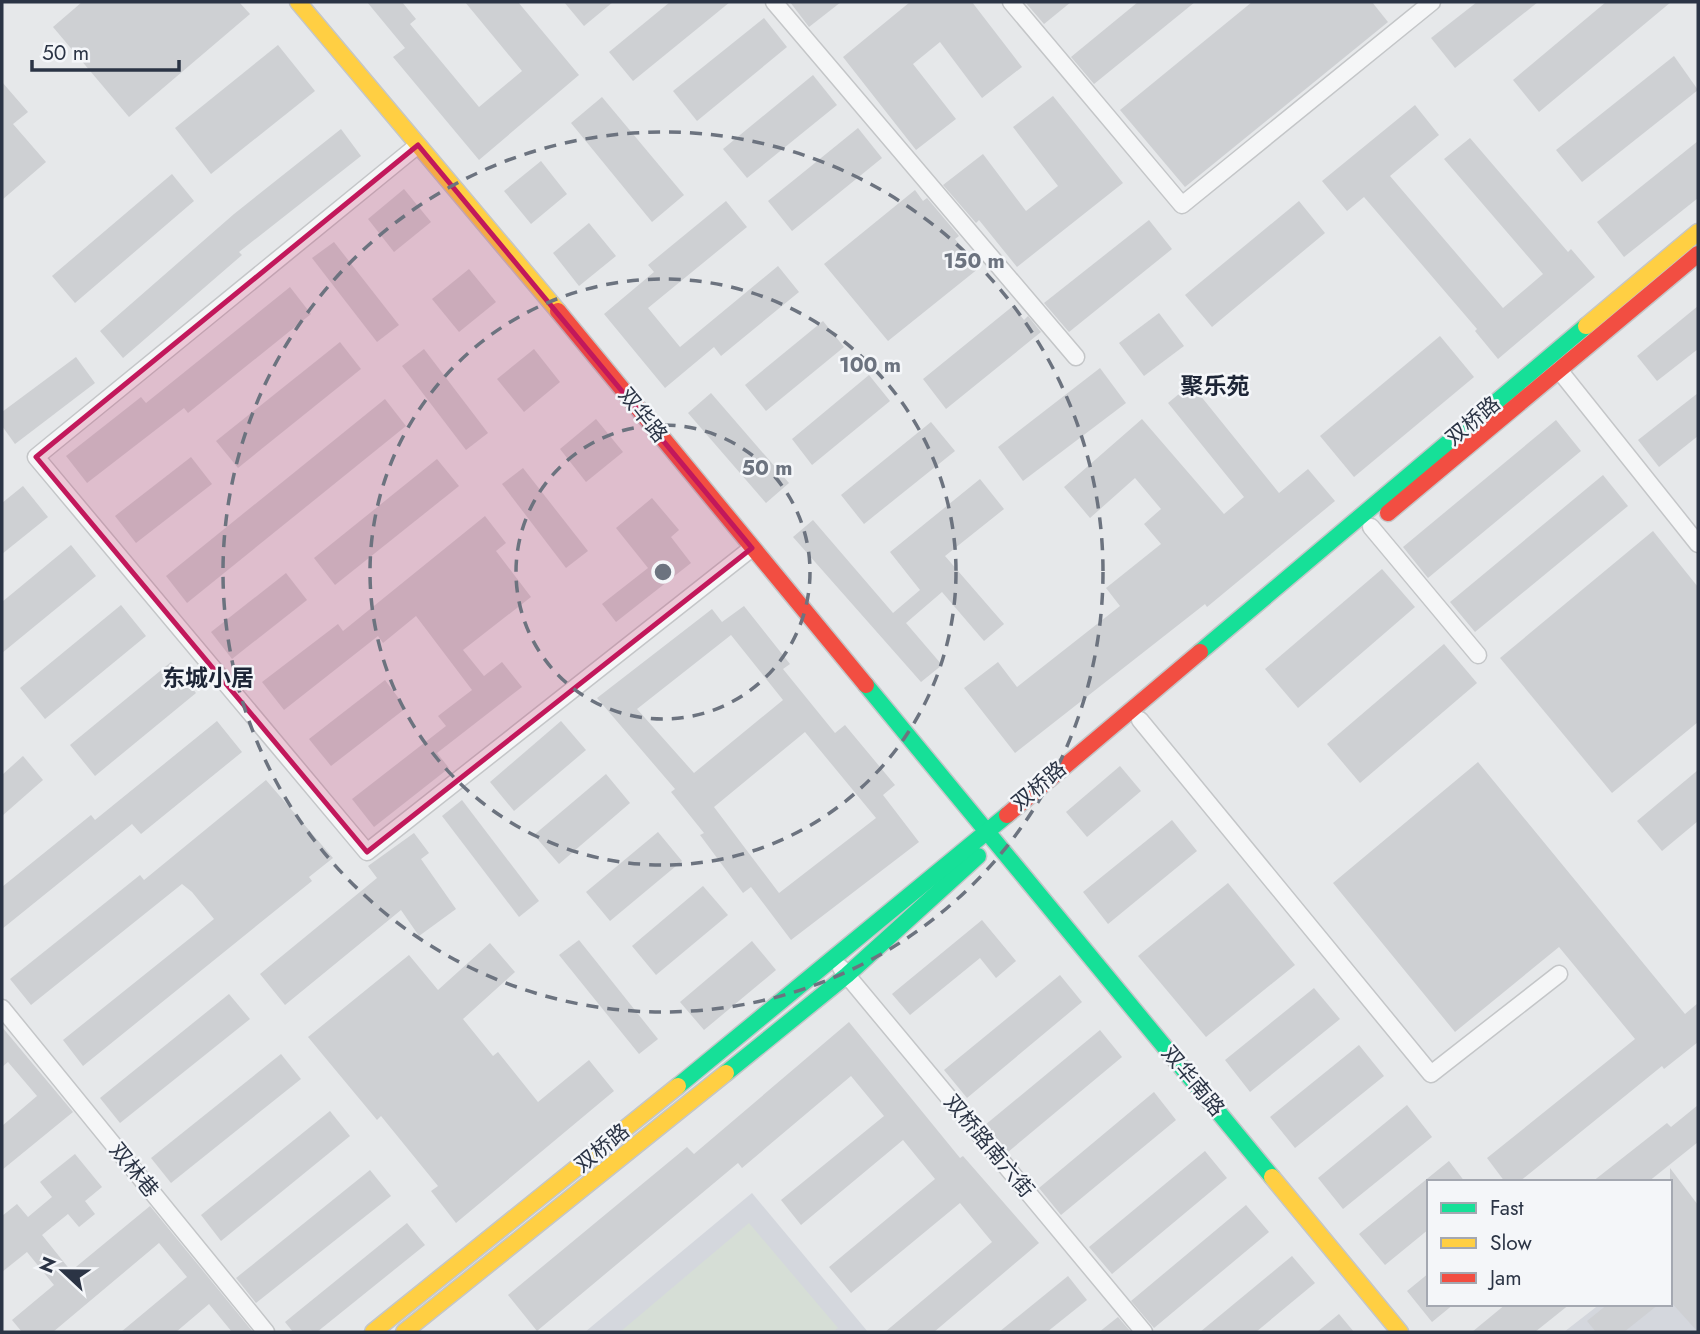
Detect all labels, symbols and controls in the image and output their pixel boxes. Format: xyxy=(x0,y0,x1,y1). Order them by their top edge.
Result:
scale bar xyxy=(32,28,178,72)
text: 50 m xyxy=(42,38,89,68)
text: 150 m xyxy=(943,246,1005,276)
text: 100 m xyxy=(839,350,901,380)
district label: 聚乐苑 xyxy=(1181,369,1250,403)
street label: 双华路 xyxy=(612,381,674,449)
street label: 双桥路 xyxy=(1439,389,1507,453)
text: 50 m xyxy=(742,453,792,483)
centre of rings xyxy=(651,560,675,584)
district label: 东城小居 xyxy=(162,661,254,695)
street label: 双桥路 xyxy=(1005,754,1073,818)
street label: 双华南路 xyxy=(1155,1039,1231,1123)
street label: 双桥路南六街 xyxy=(937,1088,1041,1204)
street label: 双桥路 xyxy=(568,1117,636,1179)
street label: 双林巷 xyxy=(103,1136,165,1204)
legend xyxy=(1427,1180,1672,1306)
text: Fast xyxy=(1490,1193,1523,1223)
text: Slow xyxy=(1490,1228,1532,1258)
north arrow xyxy=(28,1236,98,1306)
text: N xyxy=(32,1253,63,1277)
text: Jam xyxy=(1487,1263,1522,1293)

